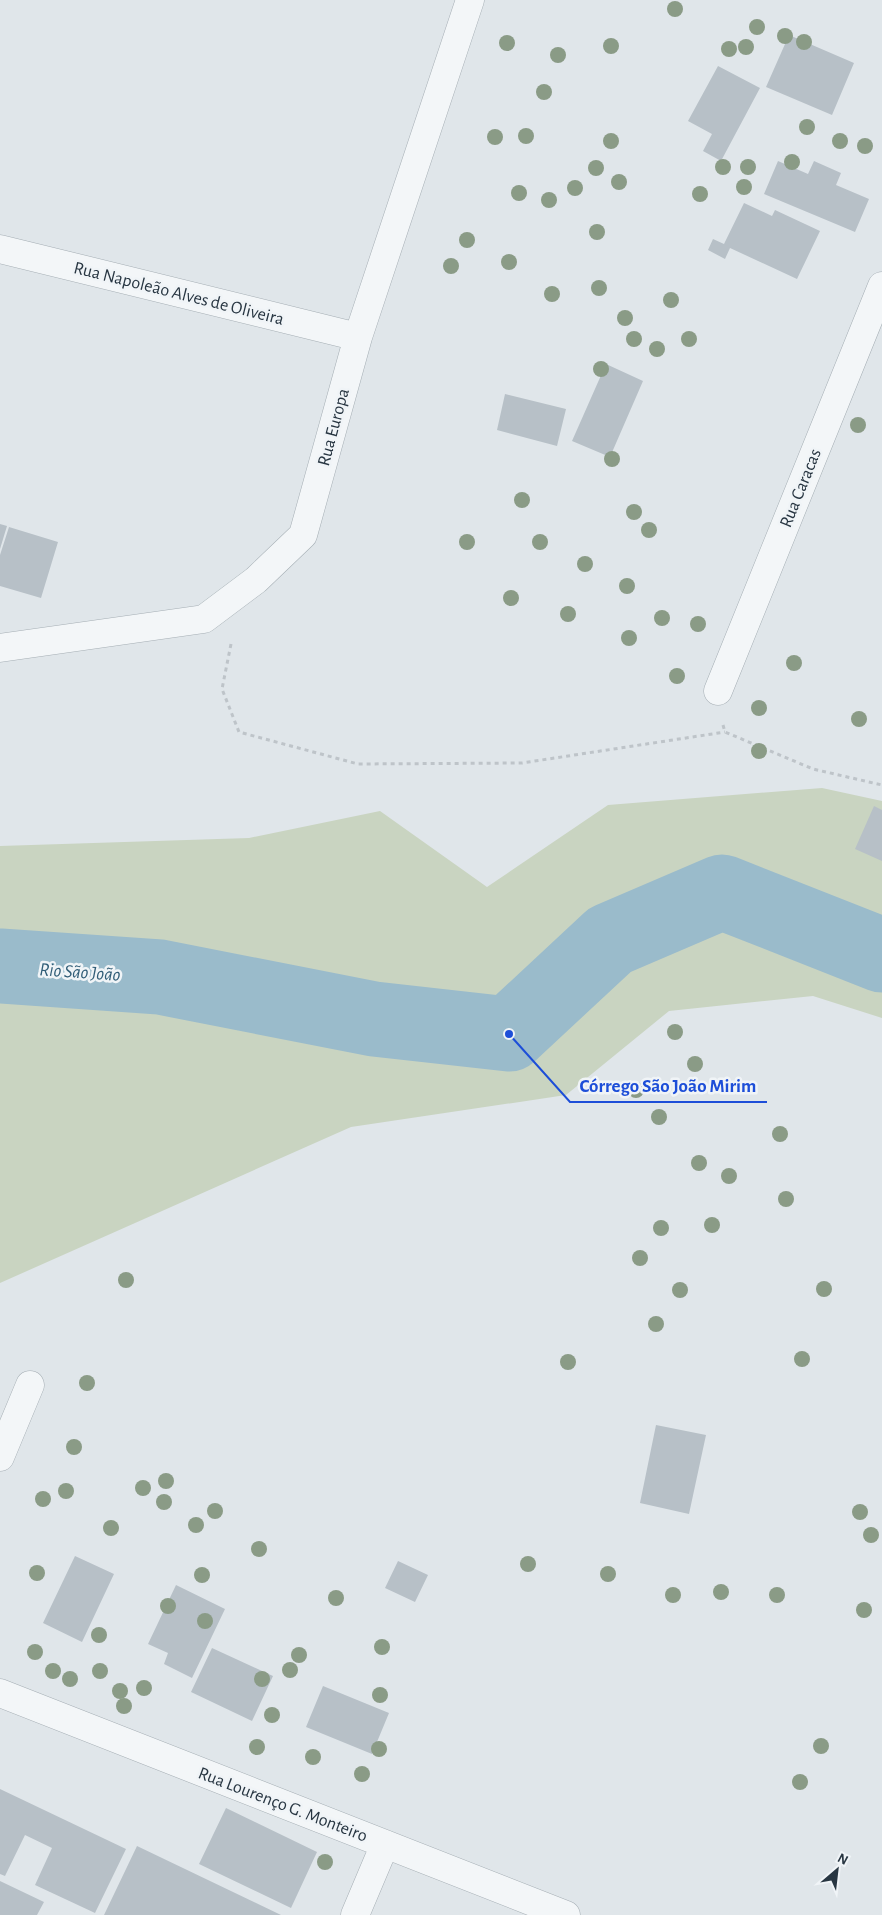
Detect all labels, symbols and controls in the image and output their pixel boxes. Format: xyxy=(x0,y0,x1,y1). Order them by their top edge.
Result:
street label: Rua Napoleão Alves de Oliveira xyxy=(72,259,286,329)
street label: Rua Europa xyxy=(315,387,353,468)
street label: Rua Caracas xyxy=(777,446,825,530)
water label: Rio São João xyxy=(39,960,121,985)
callout: Córrego São João Mirim xyxy=(570,1068,767,1102)
text: Córrego São João Mirim xyxy=(580,1077,756,1096)
street label: Rua Lourenço G. Monteiro xyxy=(196,1764,370,1846)
north arrow xyxy=(812,1845,862,1895)
text: N xyxy=(835,1851,850,1868)

